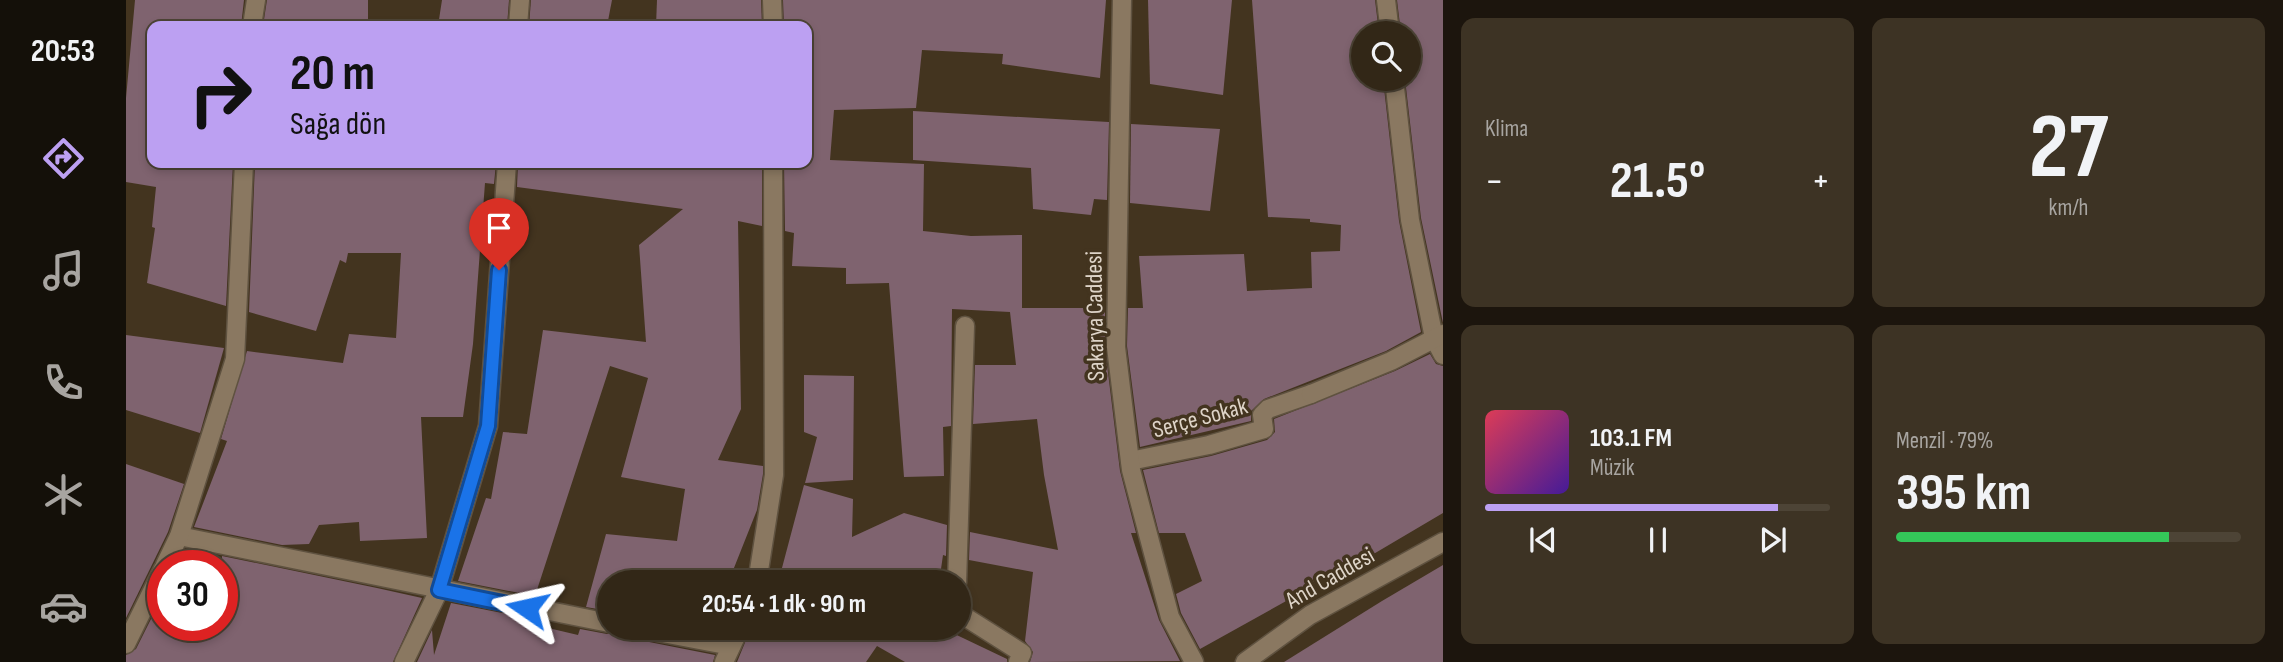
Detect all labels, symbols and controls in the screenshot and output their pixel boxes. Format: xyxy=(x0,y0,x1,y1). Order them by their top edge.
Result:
map controls xyxy=(1351,21,1421,91)
button: search xyxy=(1351,21,1421,91)
text: 20:53 xyxy=(31,32,95,71)
text: 20 m xyxy=(290,45,375,104)
icon: right xyxy=(175,49,266,140)
text: 27 xyxy=(2029,94,2108,203)
text: Sağa dön xyxy=(290,105,386,144)
text: Klima xyxy=(1485,115,1528,143)
icon: directions xyxy=(39,134,88,183)
text: 21.5° xyxy=(1610,150,1705,213)
text: − xyxy=(1485,159,1504,204)
text: + xyxy=(1811,159,1830,204)
text: km/h xyxy=(2049,194,2088,222)
pin xyxy=(469,198,529,270)
icon: arrive xyxy=(480,209,518,247)
icon: music xyxy=(39,246,88,295)
street label: Sakarya Caddesi xyxy=(1079,251,1111,381)
icon: phone xyxy=(39,358,88,407)
street label: Serçe Sokak xyxy=(1149,391,1251,445)
text: 103.1 FM xyxy=(1590,423,1672,454)
text: Menzil · 79% xyxy=(1896,427,1994,455)
text: Müzik xyxy=(1590,454,1635,482)
text: 395 km xyxy=(1896,462,2031,525)
icon: climate xyxy=(39,470,88,519)
icon: previous xyxy=(1524,521,1562,559)
icon: pause xyxy=(1639,521,1677,559)
icon: next xyxy=(1754,521,1792,559)
street label: And Caddesi xyxy=(1279,541,1380,616)
speed limit sign: 30 xyxy=(147,550,238,641)
position arrow xyxy=(490,571,564,645)
icon: car xyxy=(39,582,88,631)
text: 20:54 · 1 dk · 90 m xyxy=(702,589,866,620)

